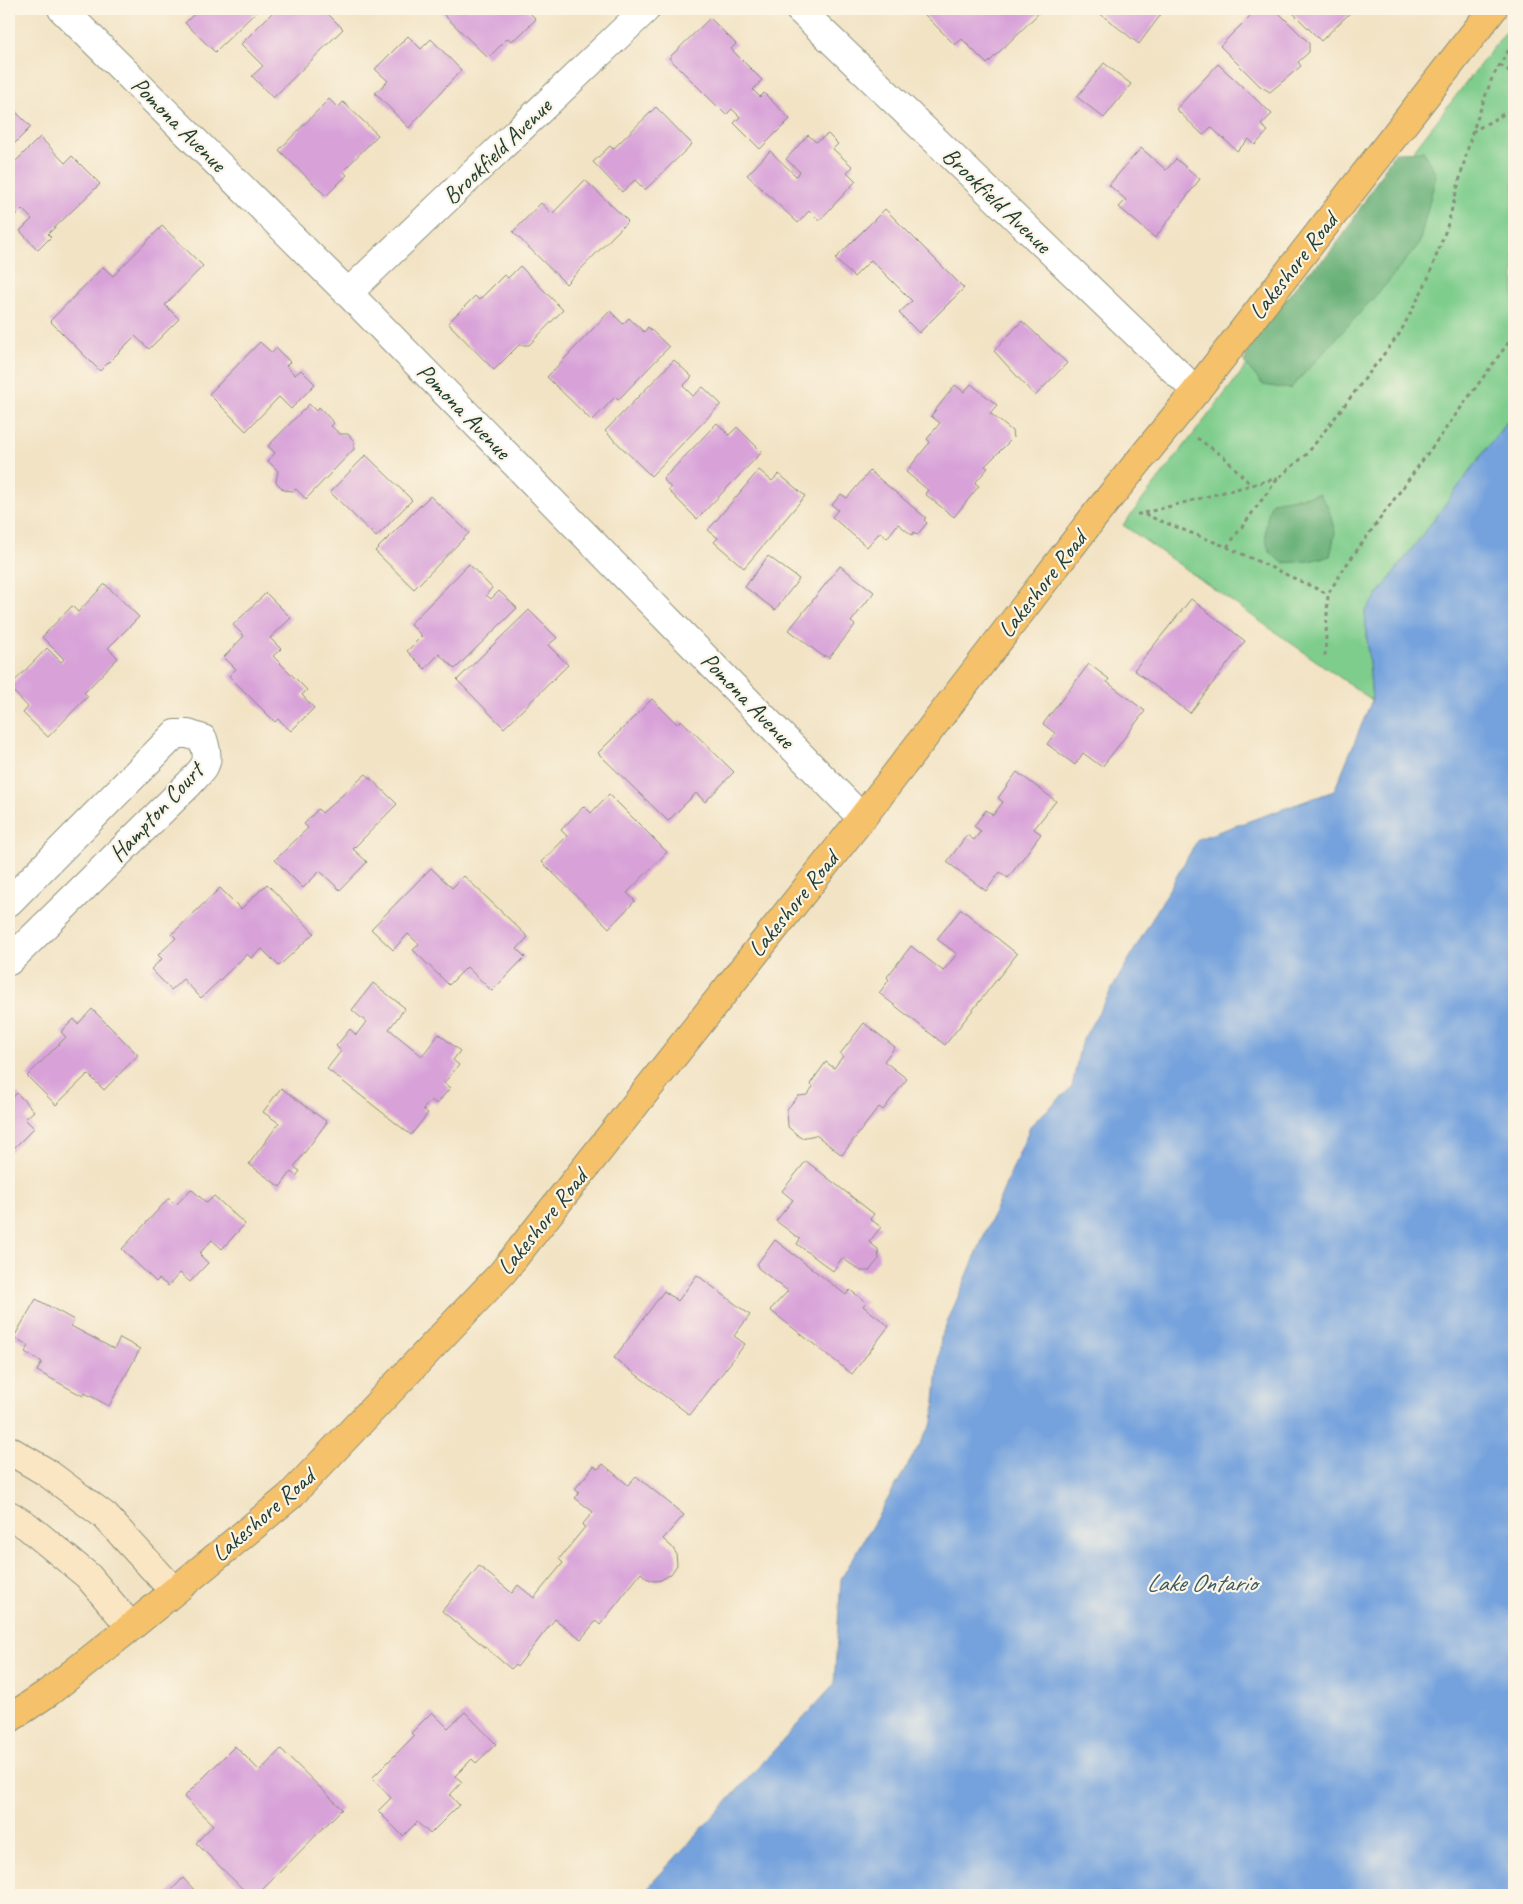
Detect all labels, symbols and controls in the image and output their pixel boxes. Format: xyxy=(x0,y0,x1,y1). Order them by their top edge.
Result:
street label: Pomona Avenue xyxy=(125,70,234,179)
street label: Brookfield Avenue xyxy=(436,90,559,210)
street label: Brookfield Avenue xyxy=(936,141,1059,261)
street label: Lakeshore Road xyxy=(1242,204,1346,325)
street label: Pomona Avenue xyxy=(411,357,519,467)
street label: Lakeshore Road xyxy=(991,522,1095,643)
street label: Pomona Avenue xyxy=(695,646,803,756)
street label: Hampton Court xyxy=(102,754,212,868)
street label: Lakeshore Road xyxy=(741,842,847,963)
street label: Lakeshore Road xyxy=(490,1160,596,1281)
street label: Lakeshore Road xyxy=(205,1460,324,1568)
water label: Lake Ontario xyxy=(1146,1567,1260,1599)

